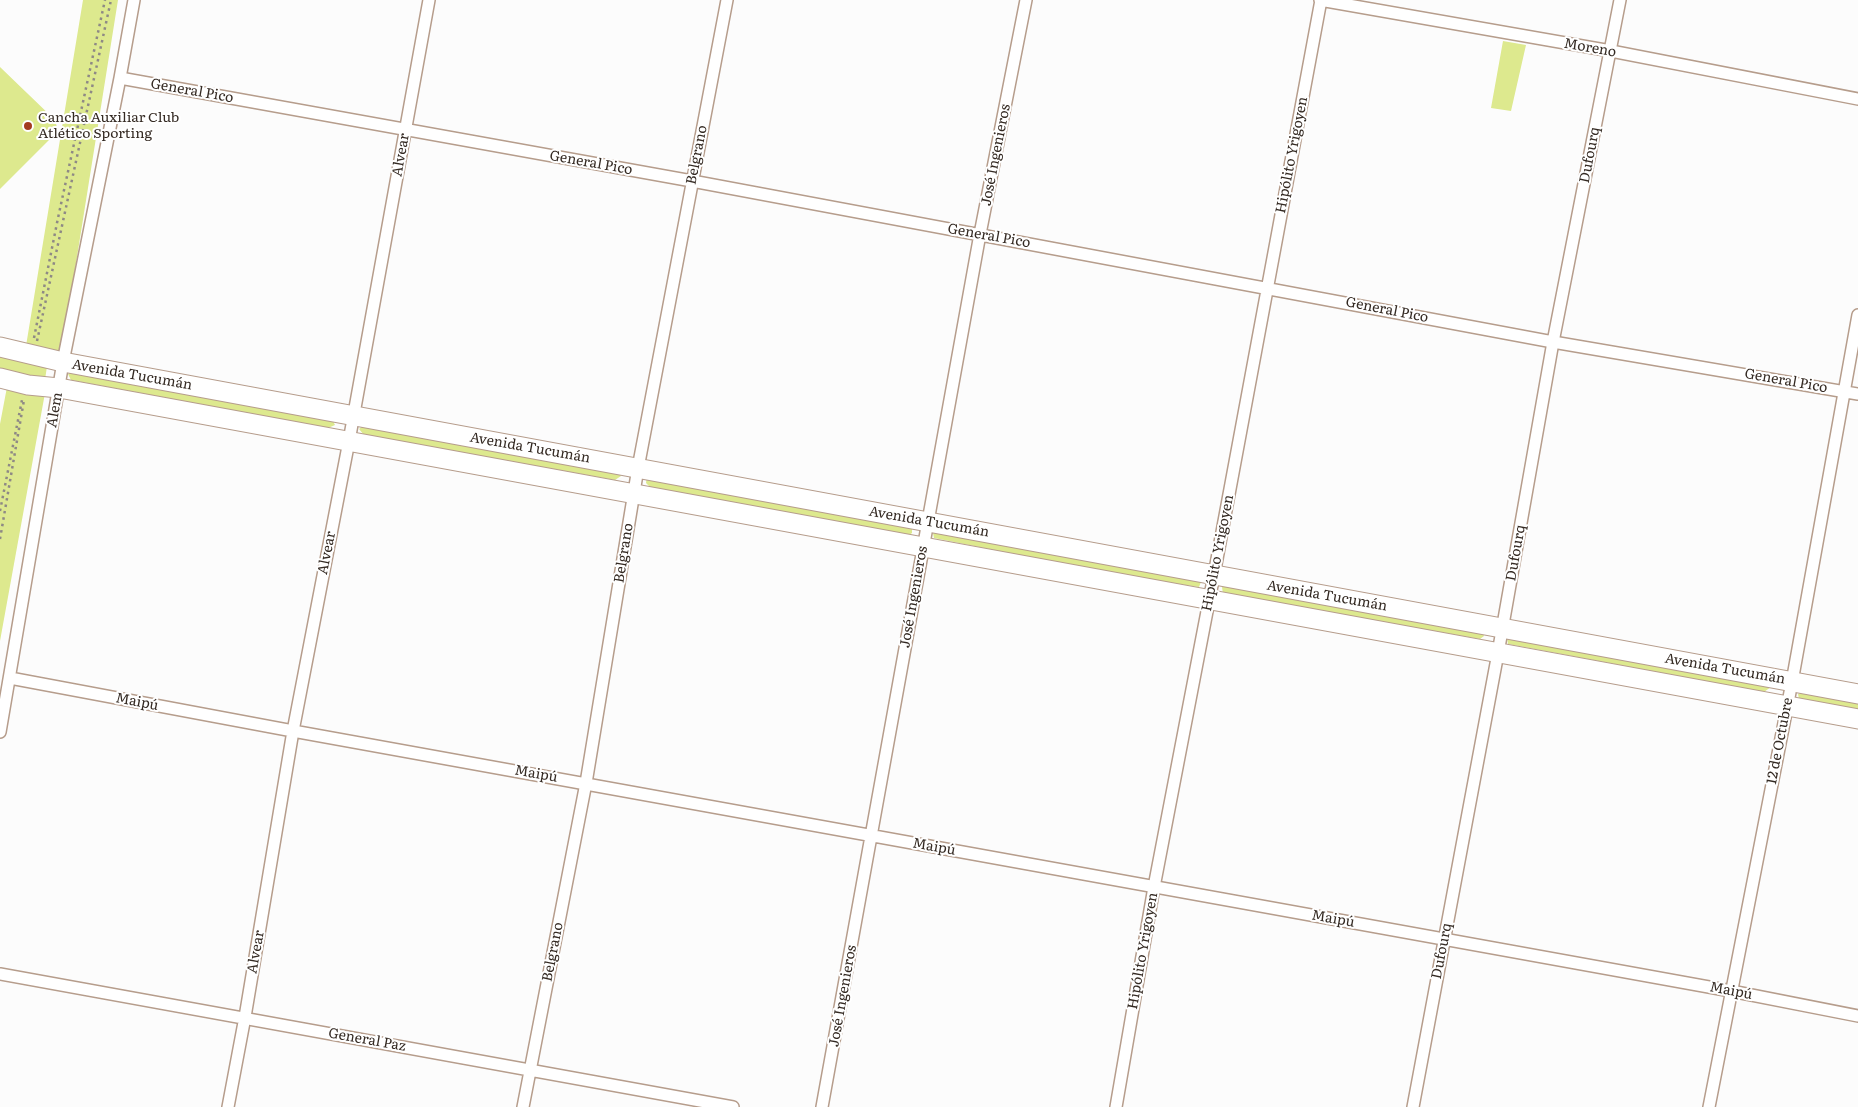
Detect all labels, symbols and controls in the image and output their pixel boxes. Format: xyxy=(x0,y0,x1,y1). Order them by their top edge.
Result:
street label: Moreno xyxy=(1563,35,1617,61)
street label: General Pico xyxy=(149,75,235,107)
street label: Hipólito Yrigoyen xyxy=(1272,95,1312,215)
street label: José Ingenieros xyxy=(978,103,1014,207)
place label: Cancha Auxiliar Club Atlético Sporting xyxy=(38,110,179,142)
marker: Cancha Auxiliar Club Atlético Sporting xyxy=(22,120,34,132)
street label: Belgrano xyxy=(683,124,711,186)
street label: Dufourq xyxy=(1576,126,1604,184)
street label: Alvear xyxy=(389,132,413,178)
street label: General Pico xyxy=(548,147,634,179)
street label: General Pico xyxy=(946,220,1032,252)
street label: General Pico xyxy=(1344,294,1430,326)
street label: Avenida Tucumán xyxy=(70,356,194,394)
street label: General Pico xyxy=(1743,365,1829,397)
street label: Alem xyxy=(44,391,66,429)
street label: Avenida Tucumán xyxy=(468,429,592,467)
street label: Hipólito Yrigoyen xyxy=(1198,493,1238,613)
street label: Avenida Tucumán xyxy=(867,503,991,541)
street label: Belgrano xyxy=(611,522,637,584)
street label: Dufourq xyxy=(1503,524,1529,582)
street label: Alvear xyxy=(315,530,339,576)
street label: José Ingenieros xyxy=(897,545,931,649)
street label: Avenida Tucumán xyxy=(1265,577,1389,615)
street label: Avenida Tucumán xyxy=(1663,650,1787,688)
street label: Maipú xyxy=(114,690,160,714)
street label: 12 de Octubre xyxy=(1763,696,1797,786)
street label: Maipú xyxy=(513,762,559,786)
street label: Maipú xyxy=(911,835,957,859)
street label: Hipólito Yrigoyen xyxy=(1124,891,1162,1011)
street label: Maipú xyxy=(1310,907,1356,931)
street label: Belgrano xyxy=(539,921,567,983)
street label: Dufourq xyxy=(1428,922,1456,980)
street label: Alvear xyxy=(244,929,268,975)
street label: José Ingenieros xyxy=(826,944,860,1048)
street label: Maipú xyxy=(1708,979,1754,1003)
street label: General Paz xyxy=(327,1025,407,1055)

